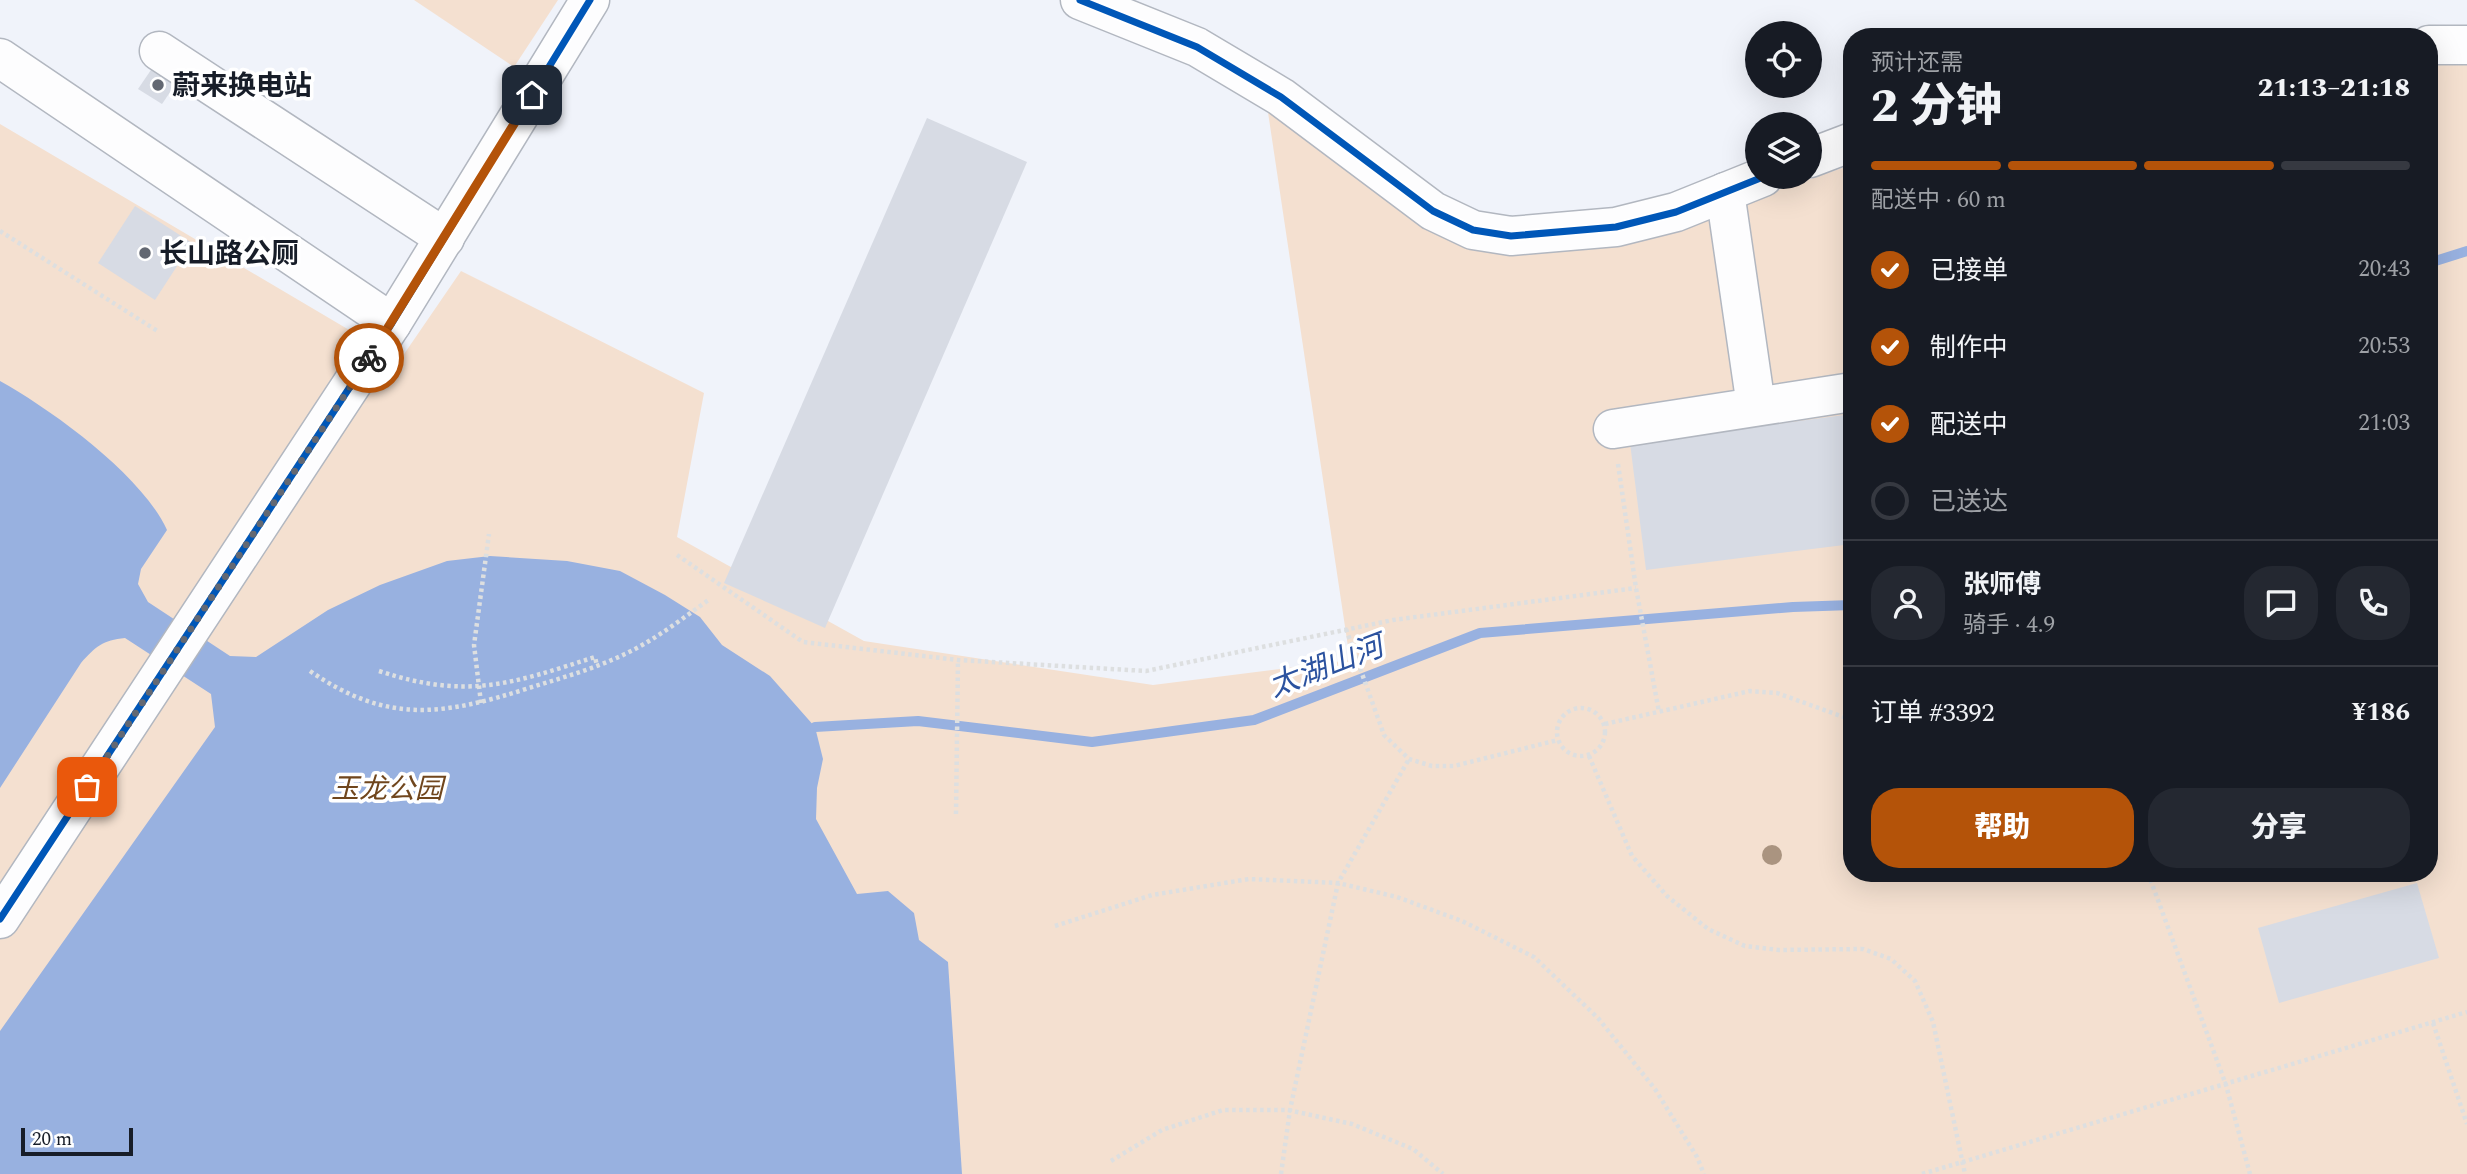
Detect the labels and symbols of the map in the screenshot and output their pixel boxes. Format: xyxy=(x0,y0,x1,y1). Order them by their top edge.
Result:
place label: 蔚来换电站 xyxy=(172,65,312,108)
pin xyxy=(502,65,562,125)
marker: 蔚来换电站 xyxy=(150,77,166,93)
place label: 长山路公厕 xyxy=(159,233,299,276)
marker: 长山路公厕 xyxy=(137,245,153,261)
courier xyxy=(334,323,404,393)
water label: 太湖山河 xyxy=(1262,622,1395,710)
pin xyxy=(57,757,117,817)
park label: 玉龙公园 xyxy=(331,768,447,811)
scale bar xyxy=(21,1125,133,1157)

